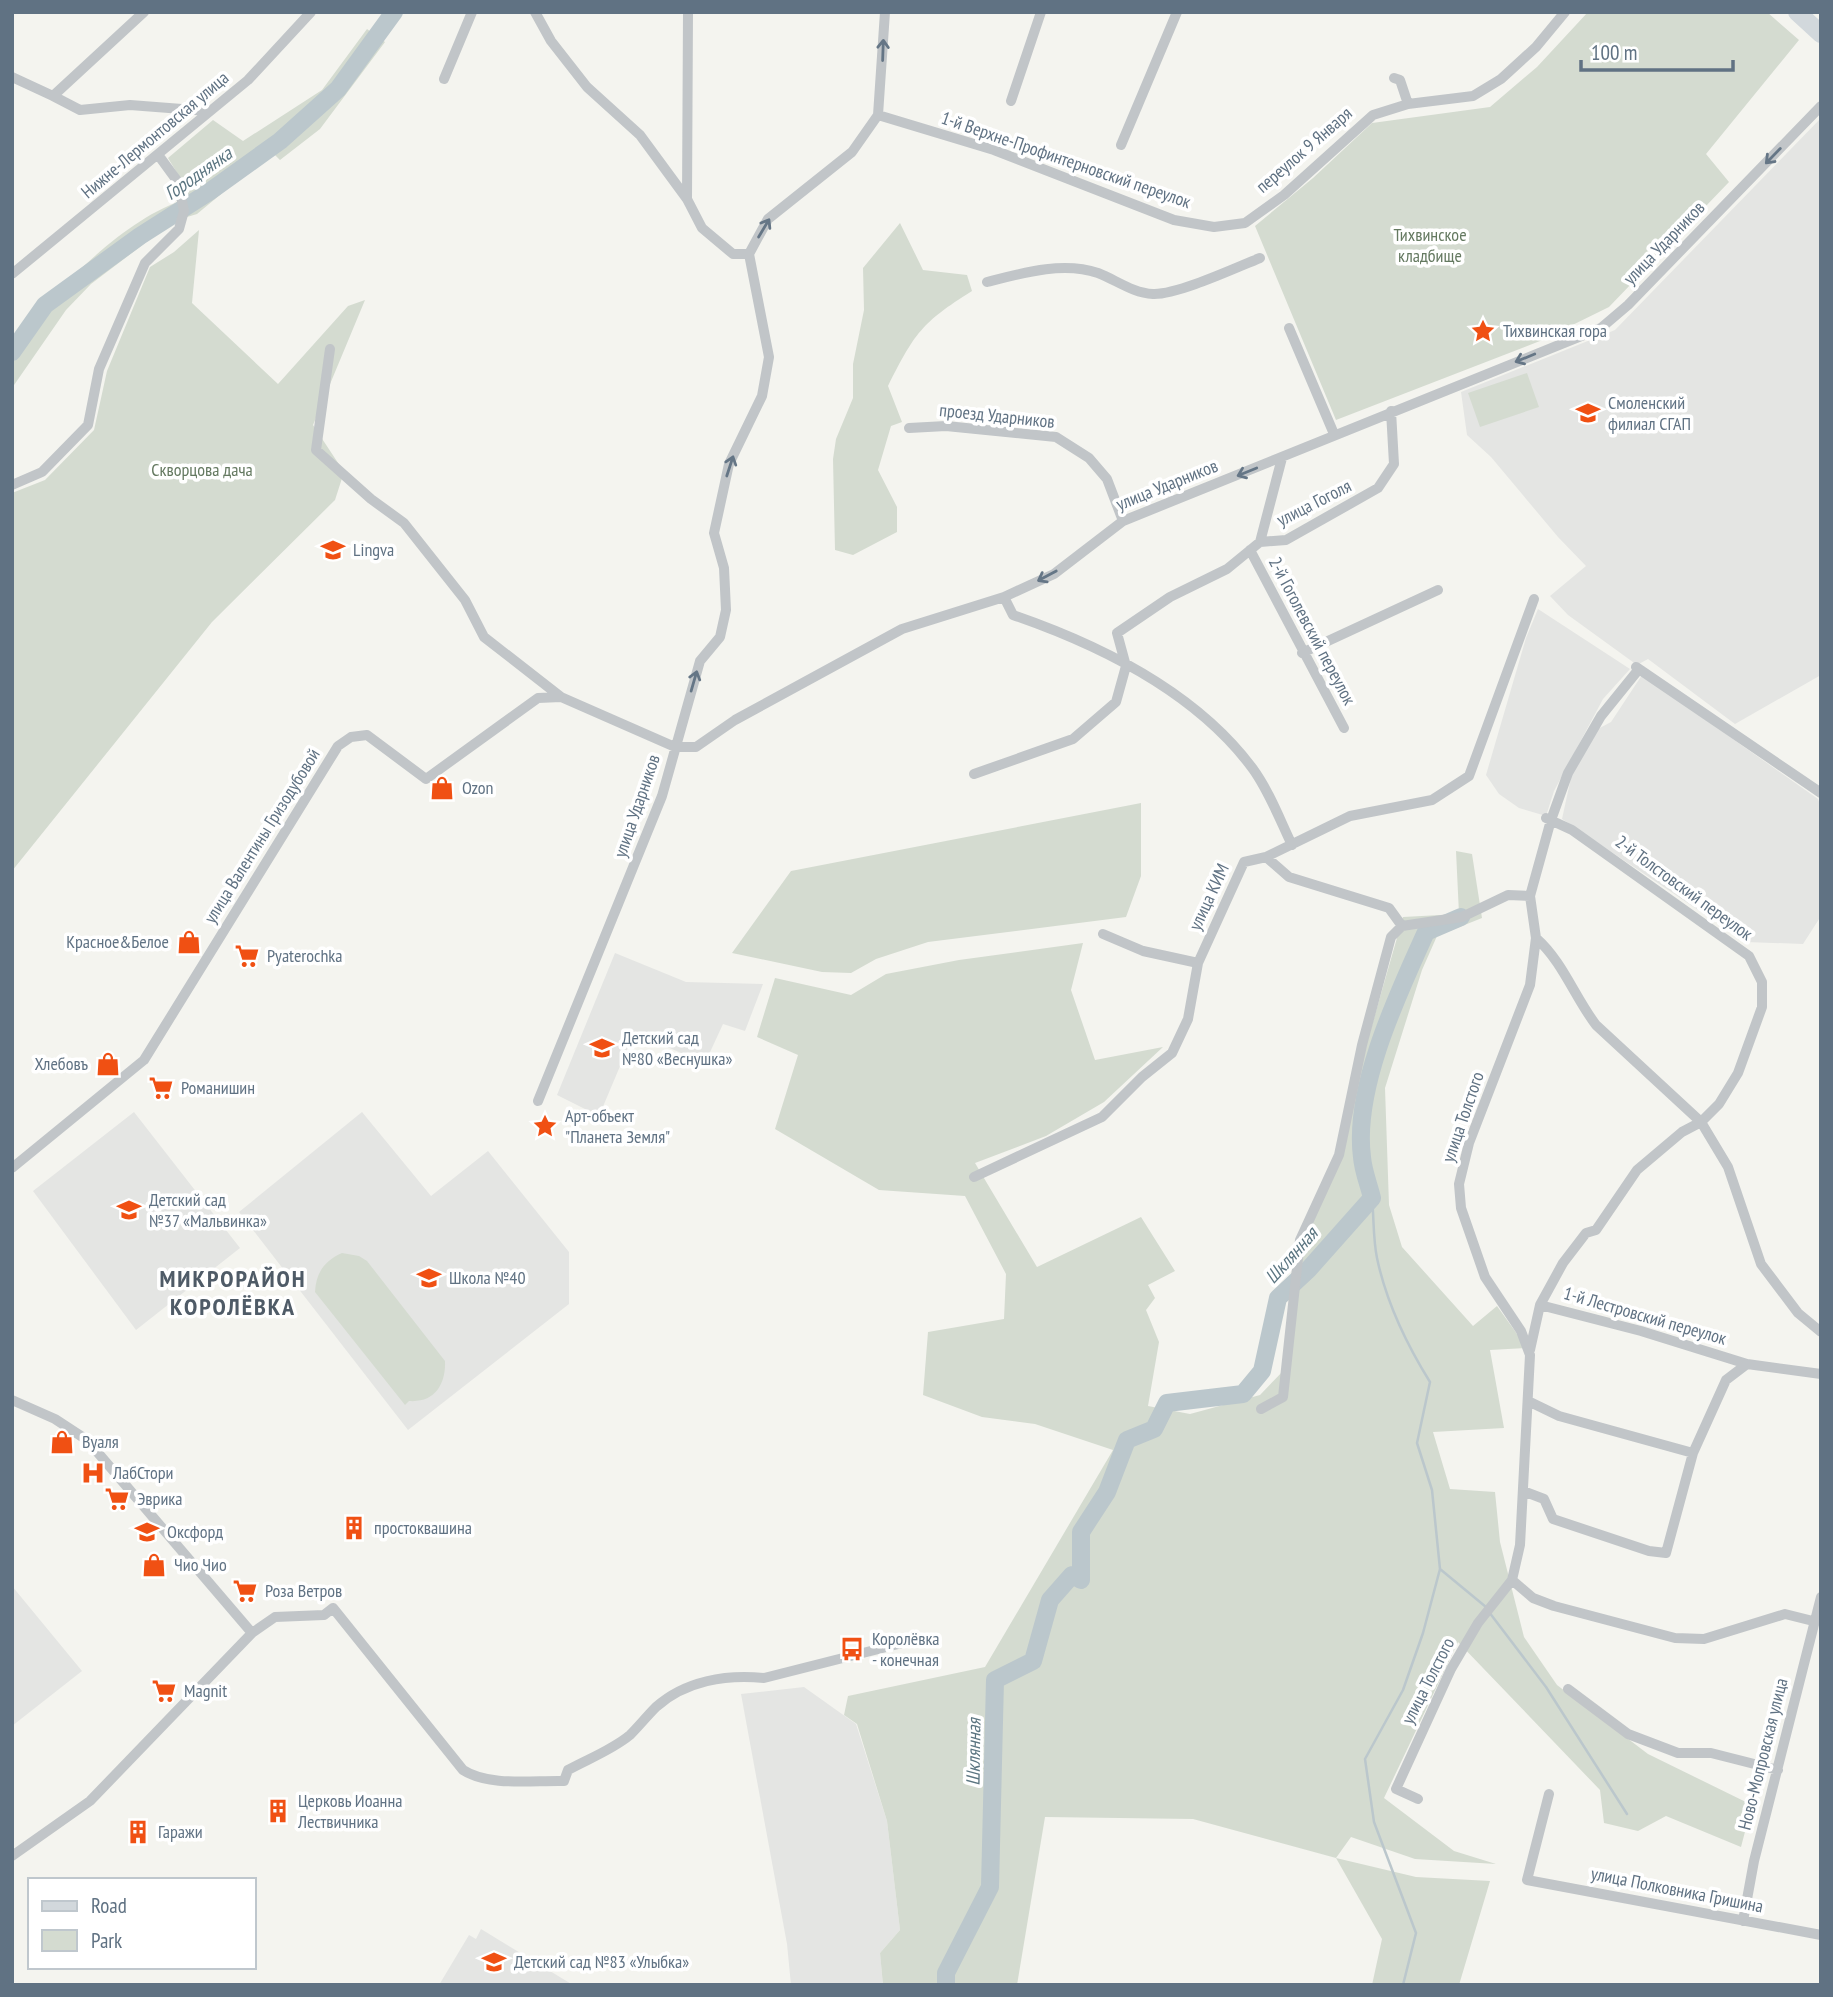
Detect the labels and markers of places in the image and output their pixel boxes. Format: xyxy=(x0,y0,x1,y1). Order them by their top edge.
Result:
place icon: Тихвинская гора xyxy=(1469,317,1497,345)
place label: Тихвинская гора xyxy=(1503,319,1607,342)
place label: Смоленский филиал СГАП xyxy=(1608,391,1691,435)
school or university icon: Смоленский филиал СГАП xyxy=(1574,399,1602,427)
school or university icon: Lingva xyxy=(319,536,347,564)
place label: Lingva xyxy=(353,538,394,561)
shop icon: Ozon xyxy=(428,774,456,802)
place label: Ozon xyxy=(462,776,494,799)
shop icon: Красное&Белое xyxy=(175,928,203,956)
place label: Красное&Белое xyxy=(66,930,169,953)
supermarket icon: Pyaterochka xyxy=(233,942,261,970)
place label: Pyaterochka xyxy=(267,944,343,967)
place label: Детский сад №80 «Веснушка» xyxy=(622,1026,732,1070)
school or university icon: Детский сад №80 «Веснушка» xyxy=(588,1034,616,1062)
shop icon: Хлебовъ xyxy=(94,1050,122,1078)
place label: Хлебовъ xyxy=(34,1052,88,1075)
supermarket icon: Романишин xyxy=(147,1074,175,1102)
place label: Романишин xyxy=(181,1076,255,1099)
place label: Арт-объект "Планета Земля" xyxy=(565,1104,670,1148)
place icon: Арт-объект "Планета Земля" xyxy=(531,1112,559,1140)
place label: Детский сад №37 «Мальвинка» xyxy=(149,1188,267,1232)
school or university icon: Детский сад №37 «Мальвинка» xyxy=(115,1196,143,1224)
school or university icon: Школа №40 xyxy=(415,1264,443,1292)
place label: Школа №40 xyxy=(449,1266,526,1289)
shop icon: Вуаля xyxy=(48,1428,76,1456)
place label: Вуаля xyxy=(82,1430,119,1453)
hospital icon: ЛабСтори xyxy=(79,1459,107,1487)
place label: ЛабСтори xyxy=(112,1461,173,1484)
supermarket icon: Эврика xyxy=(103,1485,131,1513)
place label: Эврика xyxy=(137,1487,183,1510)
building icon: простоквашина xyxy=(340,1514,368,1542)
place label: простоквашина xyxy=(374,1516,472,1539)
school or university icon: Оксфорд xyxy=(133,1518,161,1546)
place label: Оксфорд xyxy=(167,1520,223,1543)
shop icon: Чио Чио xyxy=(140,1551,168,1579)
place label: Чио Чио xyxy=(174,1553,227,1576)
supermarket icon: Роза Ветров xyxy=(231,1577,259,1605)
place label: Роза Ветров xyxy=(265,1579,342,1602)
place label: Королёвка - конечная xyxy=(872,1627,940,1671)
bus stop icon: Королёвка - конечная xyxy=(838,1635,866,1663)
supermarket icon: Magnit xyxy=(150,1677,178,1705)
place label: Magnit xyxy=(184,1679,227,1702)
place label: Церковь Иоанна Лествичника xyxy=(297,1789,402,1833)
building icon: Церковь Иоанна Лествичника xyxy=(264,1797,292,1825)
building icon: Гаражи xyxy=(124,1818,152,1846)
place label: Гаражи xyxy=(158,1820,203,1843)
school or university icon: Детский сад №83 «Улыбка» xyxy=(480,1948,508,1976)
place label: Детский сад №83 «Улыбка» xyxy=(514,1950,689,1973)

